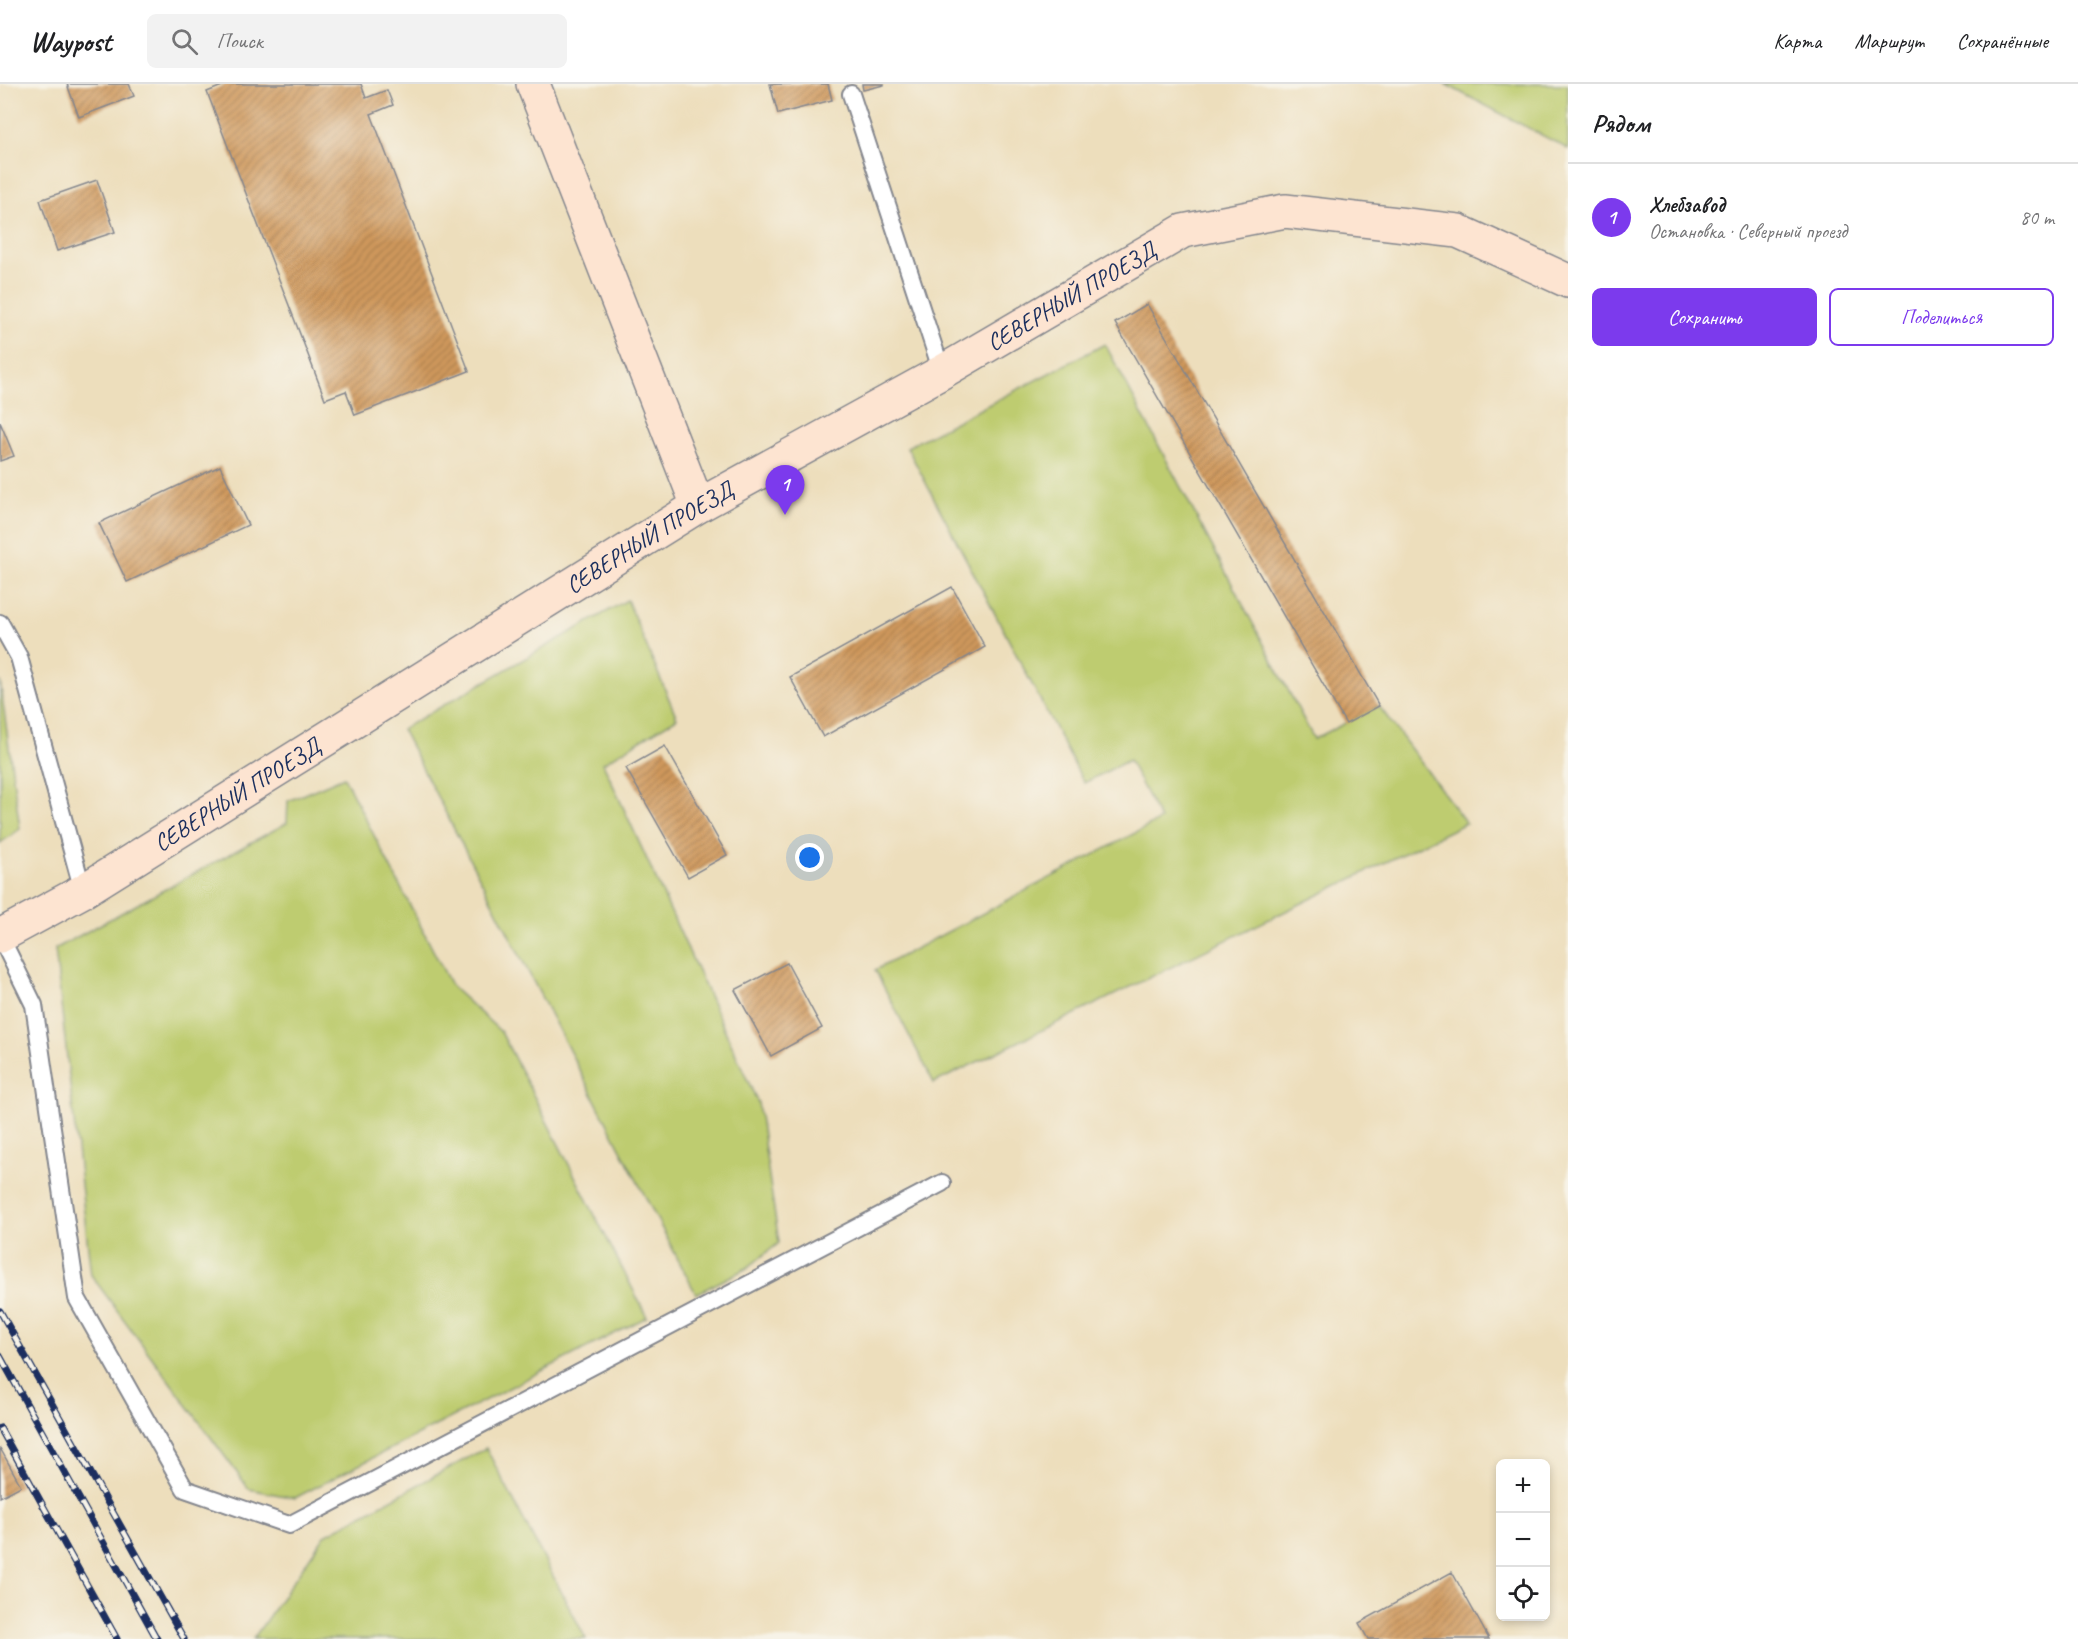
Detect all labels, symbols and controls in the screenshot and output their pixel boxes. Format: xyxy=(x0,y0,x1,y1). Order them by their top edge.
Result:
search box xyxy=(147,14,567,68)
text: Waypost xyxy=(30,24,111,59)
icon: search xyxy=(168,25,201,58)
text: Поиск xyxy=(216,27,263,55)
text: Карта xyxy=(1773,28,1822,54)
text: Маршрут xyxy=(1855,28,1924,54)
text: Сохранённые xyxy=(1957,28,2048,54)
text: Рядом xyxy=(1592,107,1650,140)
text: Хлебзавод xyxy=(1649,191,1725,219)
text: 1 xyxy=(1607,205,1616,230)
text: 80 m xyxy=(2020,205,2054,230)
text: Остановка · Северный проезд xyxy=(1649,219,1847,244)
street label: СЕВЕРНЫЙ ПРОЕЗД xyxy=(981,234,1163,358)
button: Сохранить xyxy=(1592,288,1817,346)
button: Поделиться xyxy=(1829,288,2054,346)
pin: 1 xyxy=(766,466,804,515)
street label: СЕВЕРНЫЙ ПРОЕЗД xyxy=(560,474,740,600)
street label: СЕВЕРНЫЙ ПРОЕЗД xyxy=(148,730,328,858)
your location xyxy=(795,843,824,872)
map controls xyxy=(1496,1459,1550,1621)
button: + xyxy=(1496,1459,1550,1513)
button: − xyxy=(1496,1513,1550,1567)
button: locate xyxy=(1496,1567,1550,1621)

